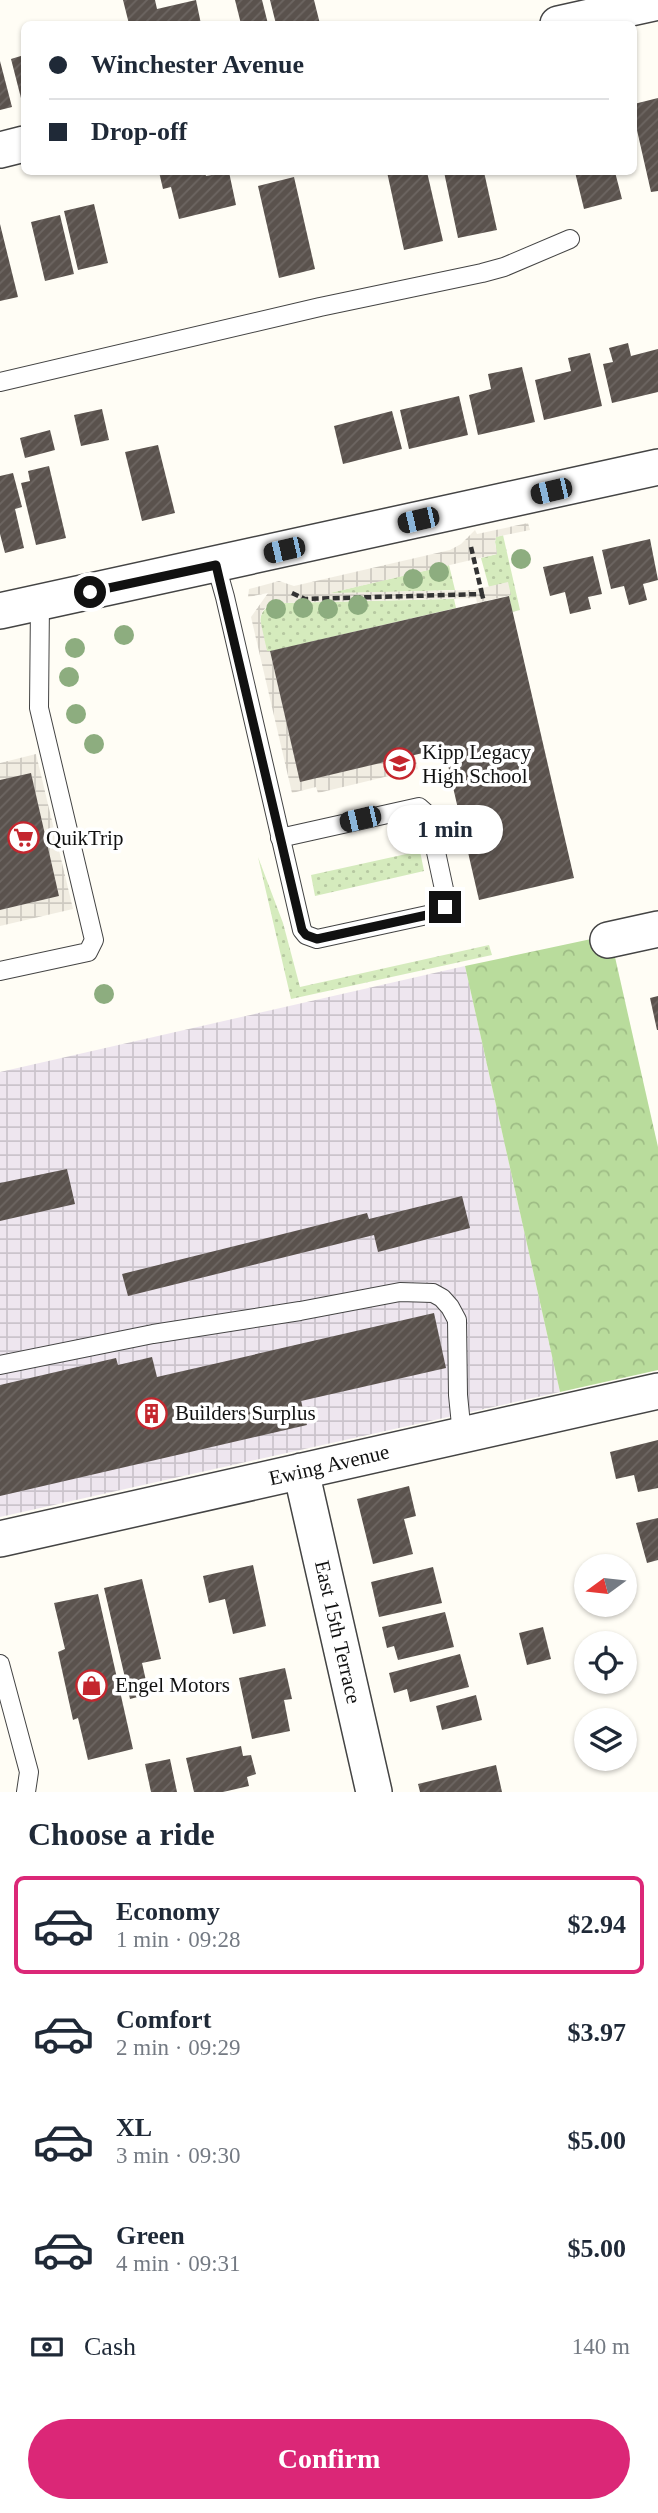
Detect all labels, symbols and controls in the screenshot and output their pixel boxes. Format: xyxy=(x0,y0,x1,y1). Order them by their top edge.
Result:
text: Winchester Avenue xyxy=(91,50,304,79)
text: Drop-off xyxy=(91,117,187,146)
car xyxy=(529,476,574,506)
car xyxy=(396,505,441,535)
car xyxy=(262,535,307,565)
route start xyxy=(74,576,106,608)
place label: Kipp Legacy High School xyxy=(422,740,532,788)
school or university icon: Kipp Legacy High School xyxy=(382,747,416,781)
car xyxy=(338,804,383,834)
callout: 1 min xyxy=(387,806,503,855)
text: 1 min xyxy=(417,817,473,842)
supermarket icon: QuikTrip xyxy=(6,821,40,855)
place label: QuikTrip xyxy=(46,826,123,850)
route end xyxy=(429,891,461,923)
building icon: Builders Surplus xyxy=(135,1396,169,1430)
place label: Builders Surplus xyxy=(175,1401,316,1425)
street label: Ewing Avenue xyxy=(267,1440,391,1490)
north arrow xyxy=(574,1554,637,1617)
map controls xyxy=(574,1554,637,1771)
street label: East 15th Terrace xyxy=(310,1558,366,1706)
button: locate xyxy=(574,1631,637,1694)
shop icon: Engel Motors xyxy=(75,1668,109,1702)
place label: Engel Motors xyxy=(115,1673,230,1697)
button: layers xyxy=(574,1708,637,1771)
text: Choose a ride xyxy=(28,1816,215,1852)
icon: car xyxy=(32,1894,95,1957)
text: Economy xyxy=(116,1897,220,1926)
text: $2.94 xyxy=(568,1910,626,1939)
text: 1 min · 09:28 xyxy=(116,1927,241,1952)
icon: car xyxy=(32,2002,95,2065)
text: Comfort xyxy=(116,2005,211,2034)
text: $3.97 xyxy=(568,2018,626,2047)
text: 2 min · 09:29 xyxy=(116,2035,241,2060)
icon: car xyxy=(32,2110,95,2173)
text: XL xyxy=(116,2113,152,2142)
text: $5.00 xyxy=(568,2126,626,2155)
text: 3 min · 09:30 xyxy=(116,2143,241,2168)
icon: car xyxy=(32,2218,95,2281)
text: Green xyxy=(116,2221,185,2250)
text: $5.00 xyxy=(568,2234,626,2263)
text: 4 min · 09:31 xyxy=(116,2251,241,2276)
icon: cash xyxy=(28,2328,66,2366)
text: Cash xyxy=(84,2332,136,2361)
text: 140 m xyxy=(572,2334,630,2359)
button: Confirm xyxy=(28,2419,630,2499)

